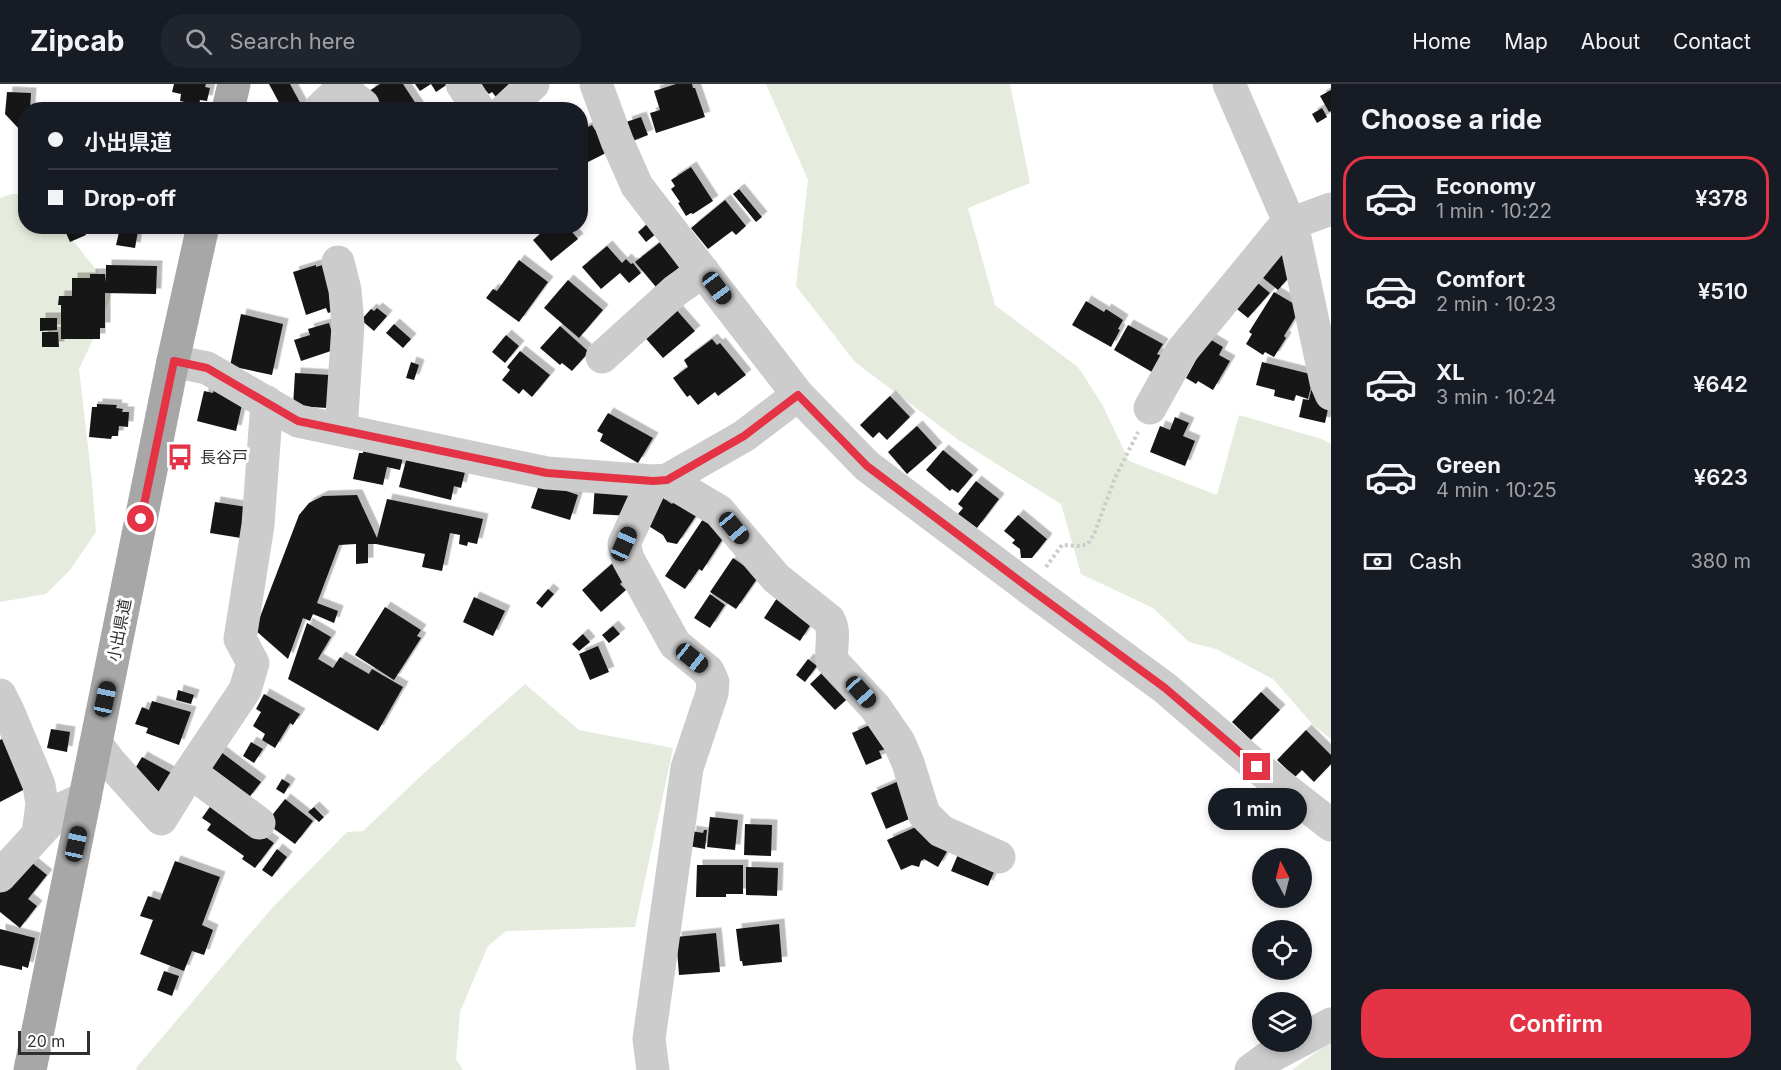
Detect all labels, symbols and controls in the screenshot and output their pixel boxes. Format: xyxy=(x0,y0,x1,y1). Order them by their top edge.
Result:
search box xyxy=(161,14,581,68)
text: Zipcab xyxy=(30,24,125,58)
icon: search xyxy=(182,25,215,58)
text: Search here xyxy=(230,28,355,54)
text: Home xyxy=(1412,29,1471,54)
text: Map xyxy=(1504,29,1548,54)
text: About xyxy=(1581,29,1640,54)
text: Contact xyxy=(1673,29,1751,54)
text: Choose a ride xyxy=(1361,103,1542,136)
text: 小出県道 xyxy=(84,129,172,155)
icon: car xyxy=(1364,171,1418,225)
text: Economy xyxy=(1436,173,1536,199)
text: Drop-off xyxy=(84,185,176,211)
text: ¥378 xyxy=(1695,185,1748,211)
text: 1 min · 10:22 xyxy=(1436,199,1552,223)
icon: car xyxy=(1364,264,1418,318)
text: Comfort xyxy=(1436,266,1525,292)
car xyxy=(699,268,735,308)
text: ¥510 xyxy=(1698,278,1748,304)
text: 2 min · 10:23 xyxy=(1436,292,1556,316)
icon: car xyxy=(1364,357,1418,411)
text: XL xyxy=(1436,359,1465,385)
text: ¥642 xyxy=(1693,371,1748,397)
text: 3 min · 10:24 xyxy=(1436,385,1557,409)
bus stop icon: 長谷戸 xyxy=(165,442,195,472)
place label: 長谷戸 xyxy=(200,447,248,467)
icon: car xyxy=(1364,450,1418,504)
text: Green xyxy=(1436,452,1501,478)
text: ¥623 xyxy=(1694,464,1748,490)
text: 4 min · 10:25 xyxy=(1436,478,1557,502)
route start xyxy=(127,505,154,532)
car xyxy=(716,508,752,548)
car xyxy=(608,524,640,564)
icon: cash xyxy=(1361,545,1394,578)
text: Cash xyxy=(1409,548,1462,574)
text: 380 m xyxy=(1691,549,1751,573)
street label: 小出県道 xyxy=(103,597,135,663)
car xyxy=(672,640,712,676)
car xyxy=(842,673,880,711)
car xyxy=(92,680,118,718)
route end xyxy=(1243,753,1270,780)
callout: 1 min xyxy=(1208,788,1306,830)
text: 1 min xyxy=(1233,797,1282,821)
car xyxy=(63,825,89,863)
north arrow xyxy=(1252,848,1312,908)
map controls xyxy=(1252,848,1312,1052)
button: locate xyxy=(1252,920,1312,980)
button: Confirm xyxy=(1361,989,1751,1058)
button: layers xyxy=(1252,992,1312,1052)
scale bar xyxy=(18,1028,90,1056)
text: 20 m xyxy=(27,1031,65,1051)

